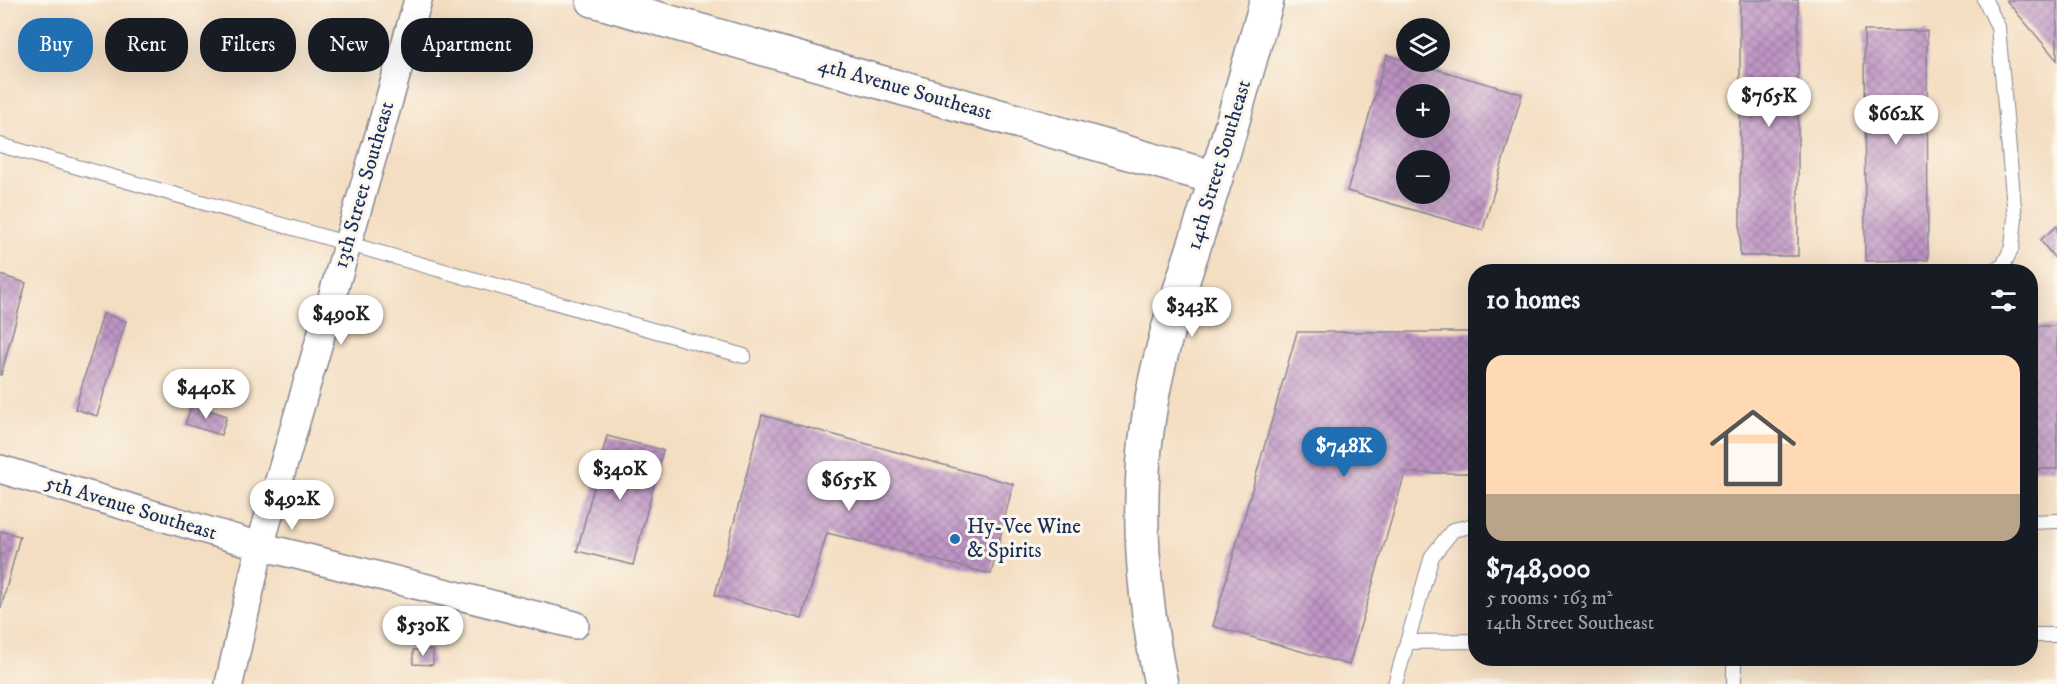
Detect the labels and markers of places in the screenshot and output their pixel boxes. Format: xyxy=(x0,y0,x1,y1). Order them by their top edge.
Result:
pin: $765K xyxy=(1727,77,1811,128)
pin: $662K xyxy=(1854,95,1938,146)
pin: $343K xyxy=(1150,287,1234,338)
pin: $490K xyxy=(299,295,383,346)
pin: $440K xyxy=(164,369,248,420)
pin: $748K xyxy=(1302,427,1386,478)
pin: $340K xyxy=(578,450,662,501)
pin: $655K xyxy=(807,461,891,512)
pin: $492K xyxy=(250,480,334,531)
place label: Hy-Vee Wine & Spirits xyxy=(967,514,1081,564)
marker: Hy-Vee Wine & Spirits xyxy=(948,532,962,546)
pin: $530K xyxy=(381,606,465,657)

